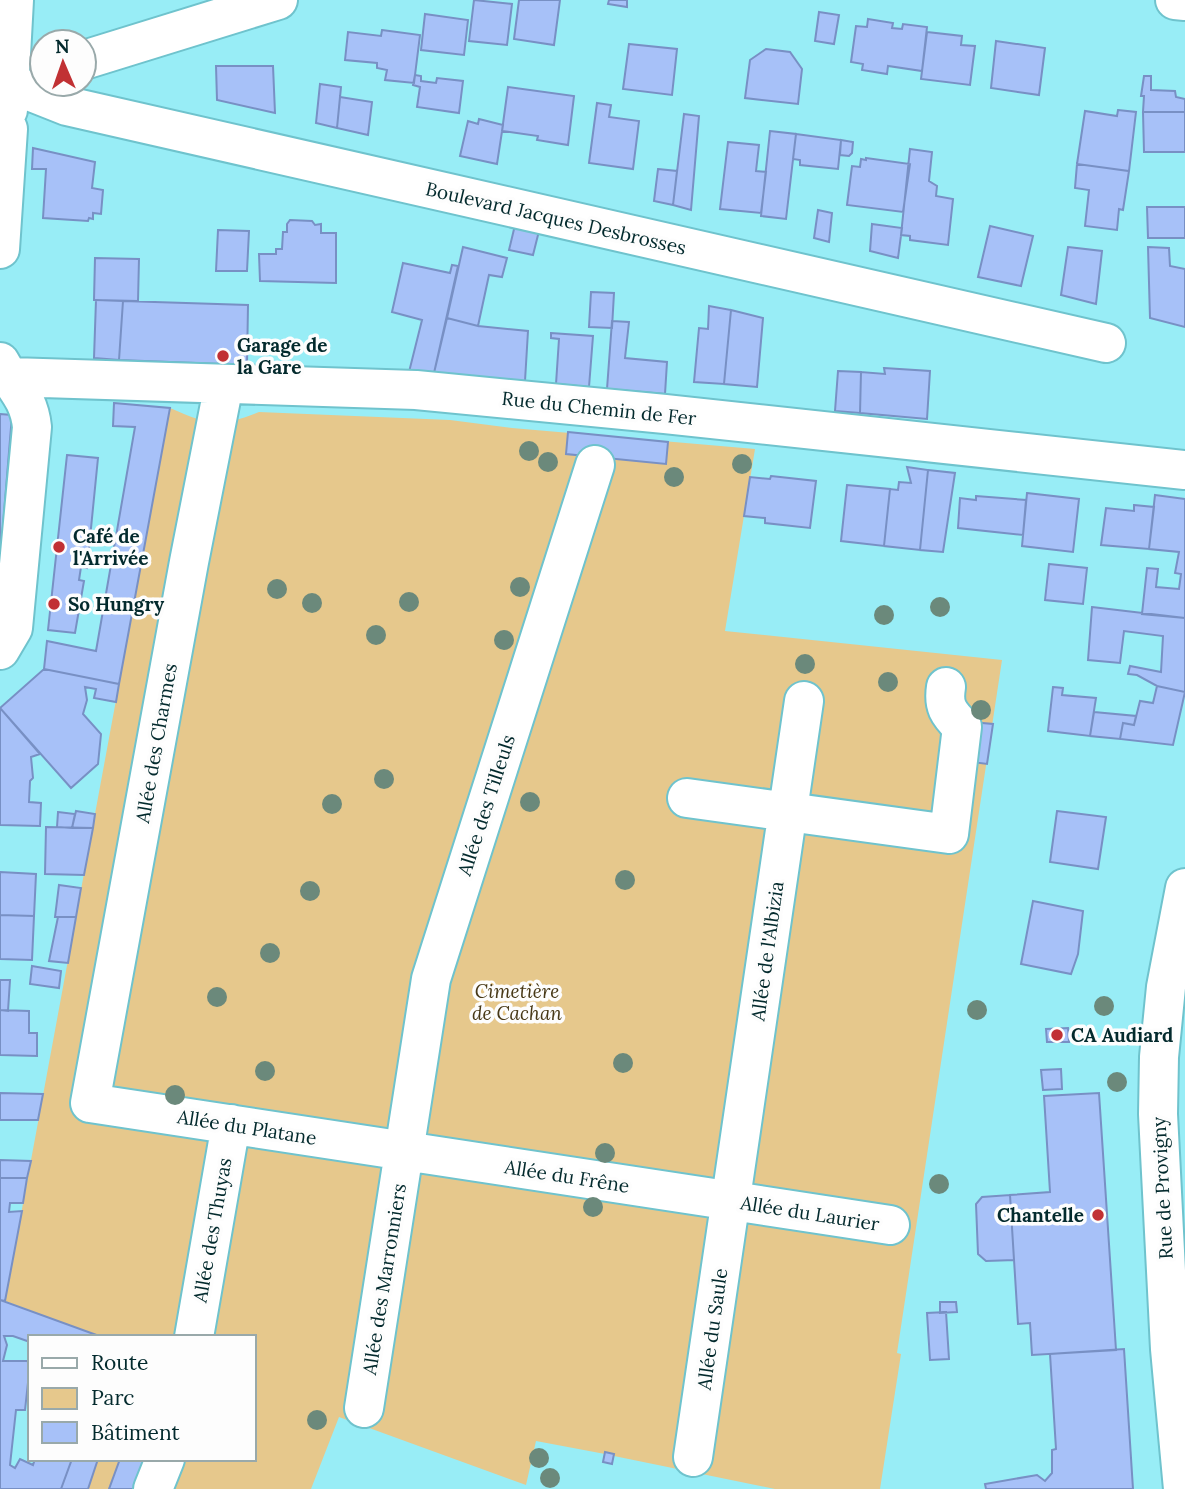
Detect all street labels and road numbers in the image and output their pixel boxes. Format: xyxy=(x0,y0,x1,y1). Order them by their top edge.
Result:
street label: Boulevard Jacques Desbrosses xyxy=(423,176,689,260)
street label: Rue du Chemin de Fer xyxy=(501,386,698,430)
street label: Allée des Charmes xyxy=(130,661,182,826)
street label: Allée des Tilleuls xyxy=(452,731,520,879)
street label: Allée de l'Albizia xyxy=(745,879,789,1023)
street label: Allée du Platane xyxy=(175,1104,318,1150)
street label: Rue de Provigny xyxy=(1146,1116,1178,1260)
street label: Allée du Frêne xyxy=(502,1154,631,1198)
street label: Allée des Thuyas xyxy=(187,1156,237,1305)
street label: Allée des Marronniers xyxy=(357,1181,411,1377)
street label: Allée du Laurier xyxy=(738,1190,882,1236)
street label: Allée du Saule xyxy=(691,1267,732,1392)

